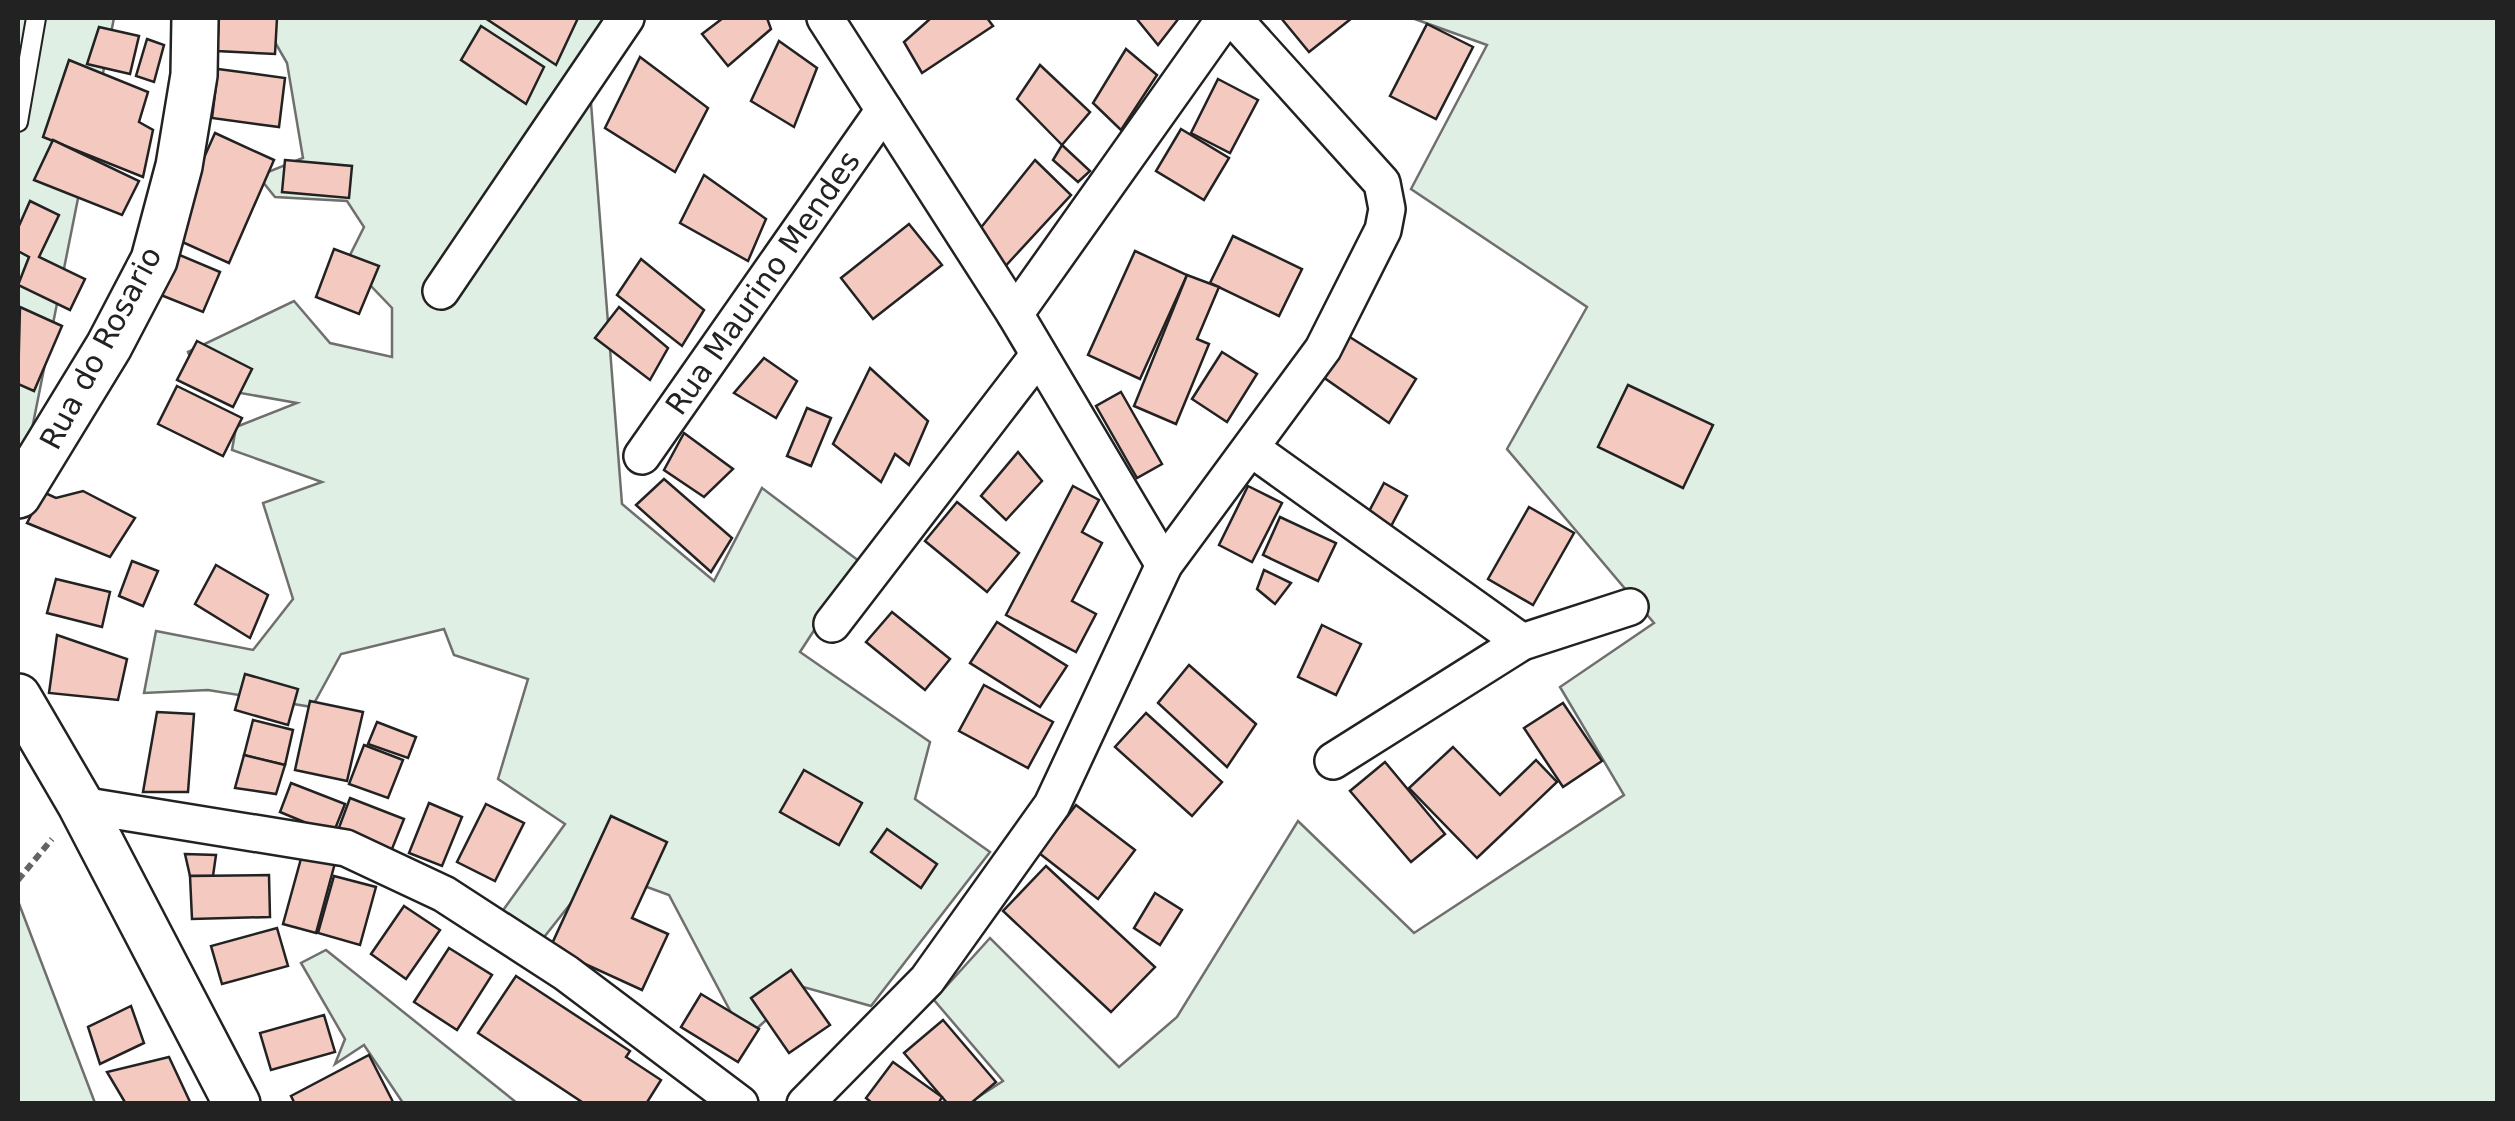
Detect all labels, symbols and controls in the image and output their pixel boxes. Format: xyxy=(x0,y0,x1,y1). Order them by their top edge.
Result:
street label: Rua Maurino Mendes xyxy=(658,144,867,421)
street label: Rua do Rosario xyxy=(32,241,169,455)

